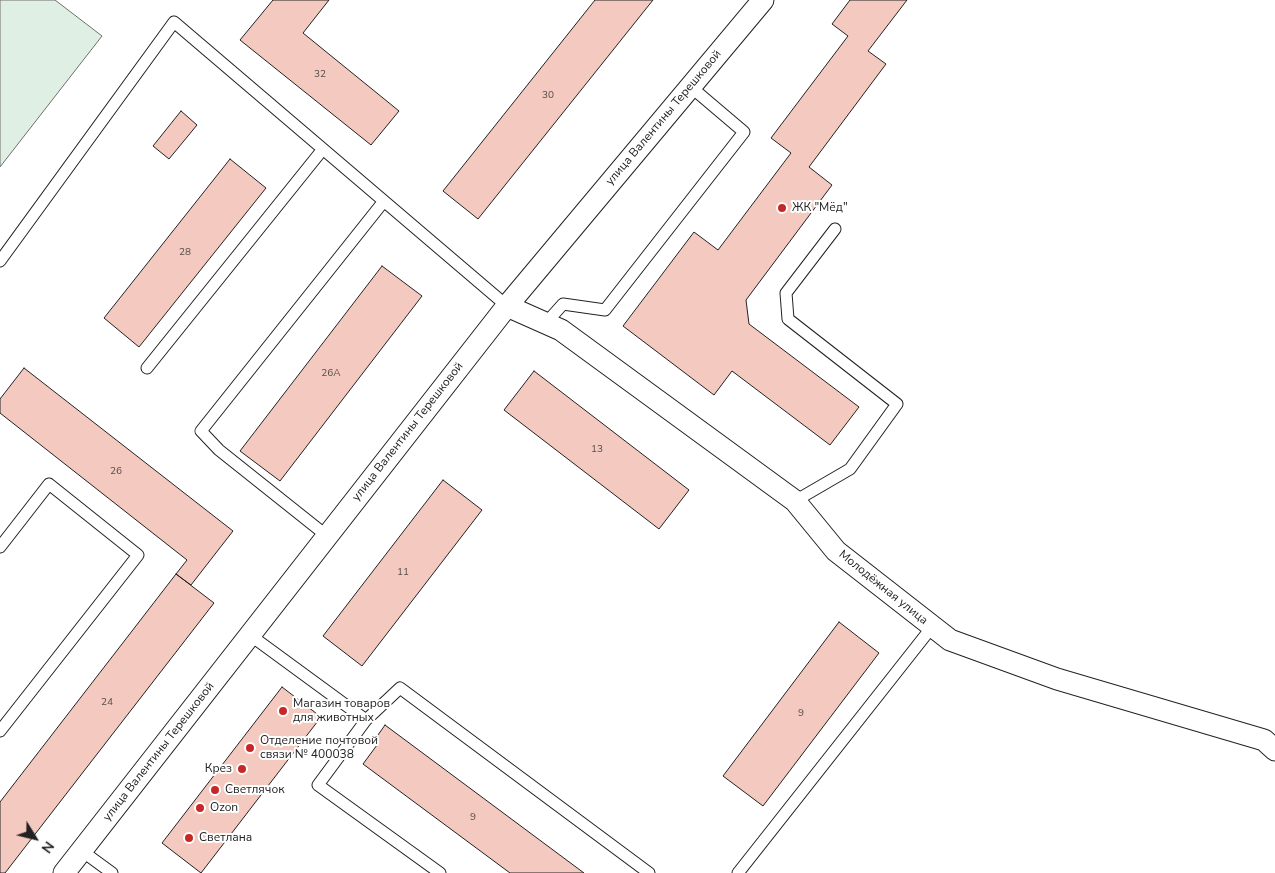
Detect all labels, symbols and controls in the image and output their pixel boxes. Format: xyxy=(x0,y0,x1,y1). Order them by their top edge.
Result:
street label: улица Валентины Терешковой xyxy=(603,47,725,189)
house number: 32 xyxy=(314,69,326,81)
house number: 30 xyxy=(542,90,554,102)
place label: ЖК "Мёд" xyxy=(792,201,848,215)
marker: ЖК "Мёд" xyxy=(776,202,788,214)
house number: 28 xyxy=(179,247,191,259)
street label: улица Валентины Терешковой xyxy=(349,360,467,504)
house number: 26А xyxy=(321,368,341,380)
house number: 13 xyxy=(591,444,603,456)
house number: 26 xyxy=(110,466,122,478)
street label: Молодёжная улица xyxy=(836,548,930,628)
house number: 11 xyxy=(397,567,409,579)
street label: улица Валентины Терешковой xyxy=(100,680,218,824)
house number: 24 xyxy=(101,697,113,709)
place label: Магазин товаров для животных xyxy=(293,697,390,725)
marker: Магазин товаров для животных xyxy=(277,705,289,717)
house number: 9 xyxy=(798,708,804,720)
place label: Отделение почтовой связи № 400038 xyxy=(260,734,378,762)
marker: Отделение почтовой связи № 400038 xyxy=(244,742,256,754)
place label: Крез xyxy=(205,762,232,776)
marker: Крез xyxy=(236,763,248,775)
place label: Светлячок xyxy=(225,783,285,797)
marker: Светлячок xyxy=(209,784,221,796)
place label: Ozon xyxy=(210,801,238,815)
marker: Ozon xyxy=(194,802,206,814)
house number: 9 xyxy=(470,812,476,824)
north arrow xyxy=(10,813,60,863)
place label: Светлана xyxy=(199,831,252,845)
marker: Светлана xyxy=(183,832,195,844)
text: N xyxy=(37,837,58,857)

